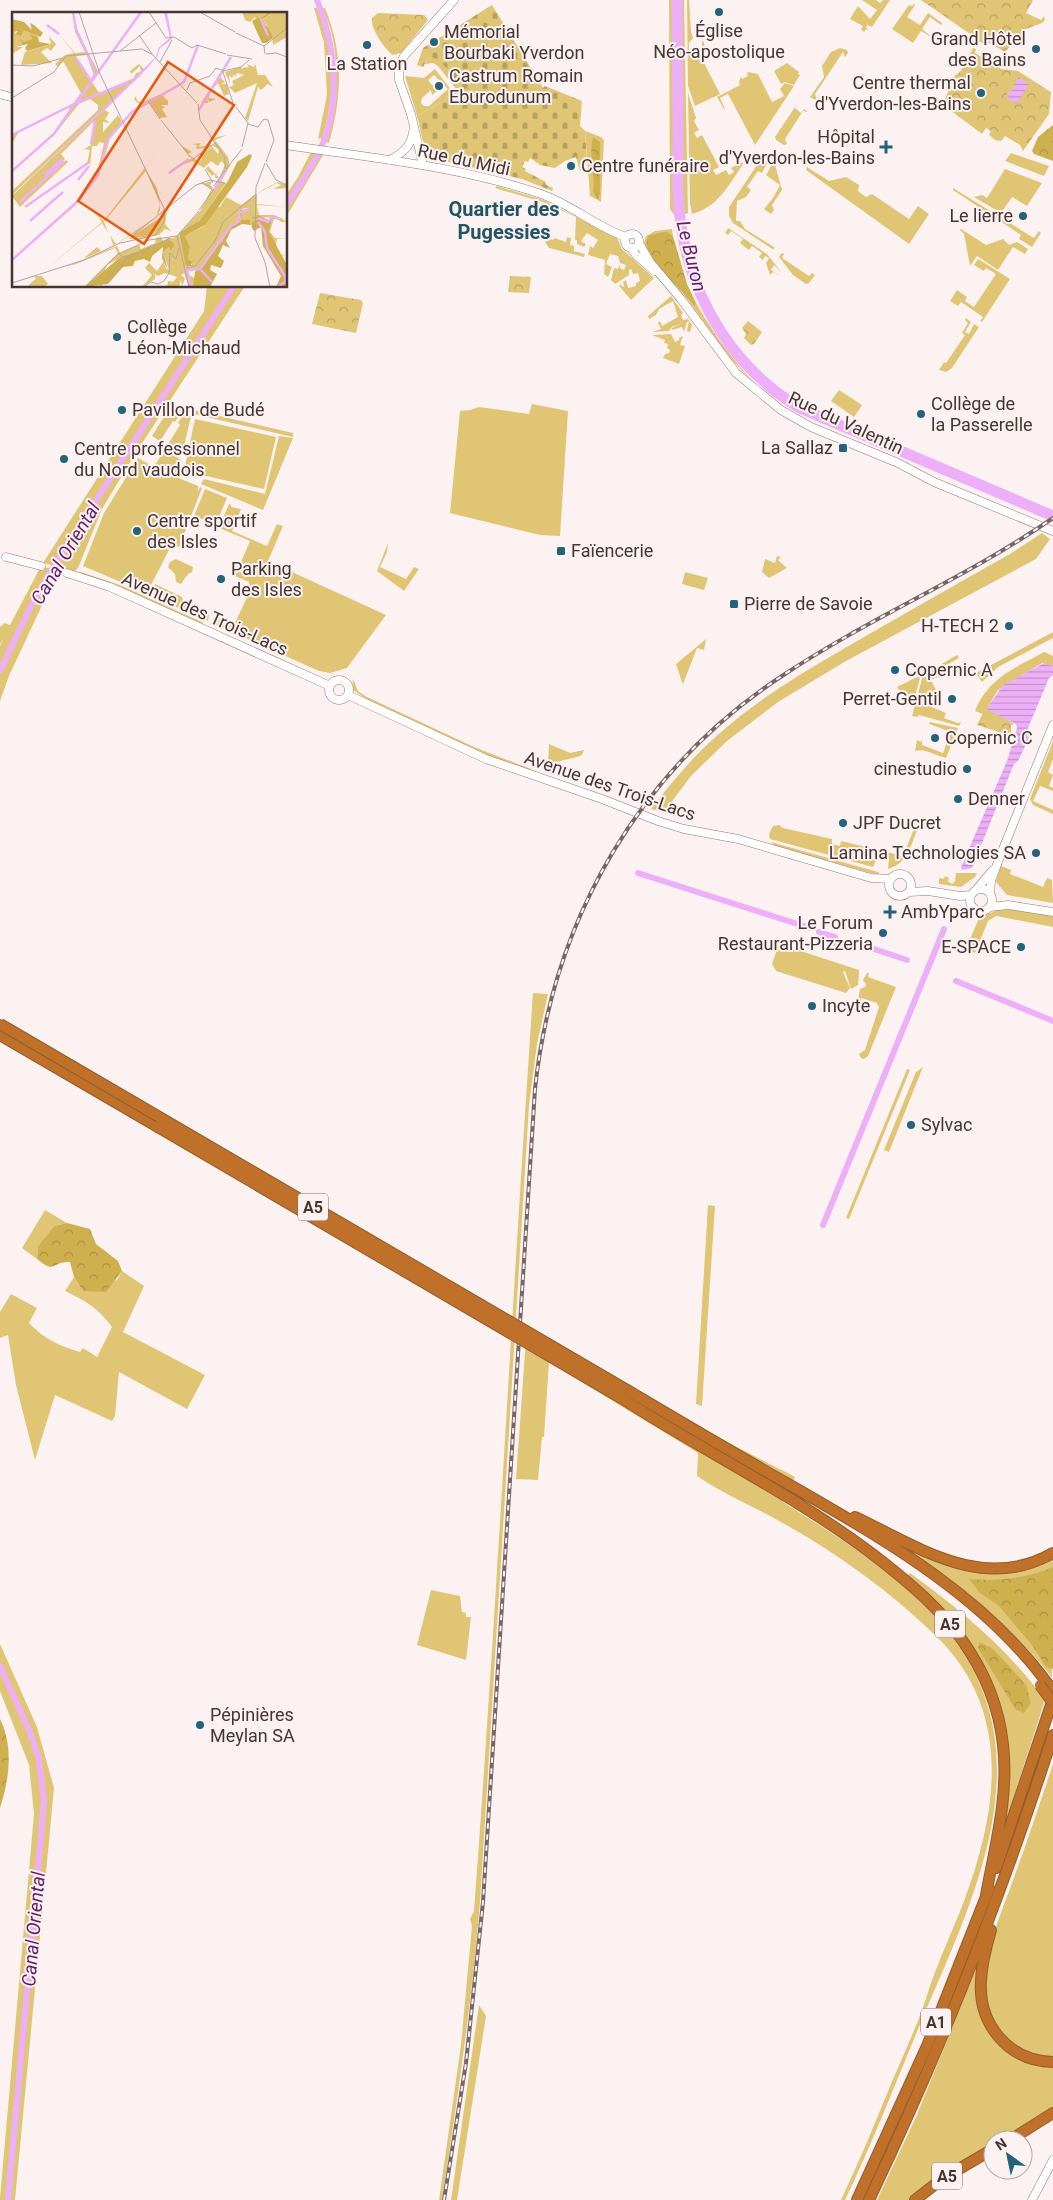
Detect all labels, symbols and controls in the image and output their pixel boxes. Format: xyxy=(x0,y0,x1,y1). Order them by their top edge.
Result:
marker: Église Néo-apostolique xyxy=(713,6,725,18)
inset map xyxy=(12,12,288,288)
place label: Église Néo-apostolique xyxy=(653,20,785,62)
place label: Mémorial Bourbaki Yverdon xyxy=(444,21,584,63)
place label: Grand Hôtel des Bains xyxy=(931,28,1026,70)
marker: Mémorial Bourbaki Yverdon xyxy=(428,36,440,48)
marker: La Station xyxy=(361,39,373,51)
marker: Grand Hôtel des Bains xyxy=(1030,43,1042,55)
place label: La Station xyxy=(327,53,407,74)
place label: Castrum Romain Eburodunum xyxy=(449,65,583,107)
place label: Centre thermal d'Yverdon-les-Bains xyxy=(815,72,971,114)
marker: Castrum Romain Eburodunum xyxy=(433,80,445,92)
marker: Centre thermal d'Yverdon-les-Bains xyxy=(975,87,987,99)
place label: Hôpital d'Yverdon-les-Bains xyxy=(719,126,875,168)
street label: Rue du Midi xyxy=(416,139,512,180)
marker: Hôpital d'Yverdon-les-Bains xyxy=(879,140,893,154)
place label: Centre funéraire xyxy=(581,155,709,176)
marker: Centre funéraire xyxy=(565,160,577,172)
district label: Quartier des Pugessies xyxy=(449,197,560,244)
place label: Le lierre xyxy=(949,205,1013,226)
marker: Le lierre xyxy=(1017,210,1029,222)
water label: Le Buron xyxy=(672,218,711,294)
place label: Collège Léon-Michaud xyxy=(127,316,241,358)
marker: Collège Léon-Michaud xyxy=(111,331,123,343)
street label: Rue du Valentin xyxy=(785,387,907,458)
place label: Collège de la Passerelle xyxy=(931,393,1033,435)
place label: Pavillon de Budé xyxy=(132,399,264,420)
marker: Pavillon de Budé xyxy=(116,404,128,416)
marker: Collège de la Passerelle xyxy=(915,408,927,420)
place label: La Sallaz xyxy=(761,437,833,458)
place label: Centre professionnel du Nord vaudois xyxy=(74,438,240,480)
marker: La Sallaz xyxy=(837,442,849,454)
marker: Centre professionnel du Nord vaudois xyxy=(58,453,70,465)
water label: Canal Oriental xyxy=(26,497,105,609)
place label: Centre sportif des Isles xyxy=(147,510,258,552)
marker: Centre sportif des Isles xyxy=(131,525,143,537)
place label: Faïencerie xyxy=(571,540,653,561)
marker: Faïencerie xyxy=(555,545,567,557)
place label: Parking des Isles xyxy=(231,558,302,600)
street label: Avenue des Trois-Lacs xyxy=(119,567,291,660)
marker: Parking des Isles xyxy=(215,573,227,585)
place label: Pierre de Savoie xyxy=(744,593,873,614)
marker: Pierre de Savoie xyxy=(728,598,740,610)
place label: H-TECH 2 xyxy=(921,615,999,636)
marker: H-TECH 2 xyxy=(1003,620,1015,632)
place label: Copernic A xyxy=(905,659,993,680)
marker: Copernic A xyxy=(889,664,901,676)
place label: Perret-Gentil xyxy=(842,688,942,709)
marker: Perret-Gentil xyxy=(946,693,958,705)
place label: Copernic C xyxy=(945,727,1033,748)
marker: Copernic C xyxy=(929,732,941,744)
street label: Avenue des Trois-Lacs xyxy=(522,746,698,825)
place label: cinestudio xyxy=(874,758,957,779)
marker: cinestudio xyxy=(961,763,973,775)
place label: Denner xyxy=(968,788,1025,809)
marker: Denner xyxy=(952,793,964,805)
place label: JPF Ducret xyxy=(853,812,941,833)
marker: JPF Ducret xyxy=(837,817,849,829)
place label: Lamina Technologies SA xyxy=(829,842,1026,863)
marker: Lamina Technologies SA xyxy=(1030,847,1042,859)
place label: AmbYparc xyxy=(901,901,984,922)
marker: AmbYparc xyxy=(883,905,897,919)
place label: Le Forum Restaurant-Pizzeria xyxy=(718,912,873,954)
marker: Le Forum Restaurant-Pizzeria xyxy=(877,927,889,939)
place label: E-SPACE xyxy=(941,936,1011,957)
marker: E-SPACE xyxy=(1015,941,1027,953)
place label: Incyte xyxy=(822,995,870,1016)
marker: Incyte xyxy=(806,1000,818,1012)
place label: Sylvac xyxy=(921,1114,972,1135)
marker: Sylvac xyxy=(905,1119,917,1131)
road number: A5 xyxy=(298,1194,328,1220)
road number: A5 xyxy=(935,1610,965,1638)
place label: Pépinières Meylan SA xyxy=(210,1704,295,1746)
marker: Pépinières Meylan SA xyxy=(194,1719,206,1731)
water label: Canal Oriental xyxy=(17,1870,50,1987)
road number: A1 xyxy=(921,2008,951,2035)
north arrow xyxy=(983,2130,1033,2180)
text: N xyxy=(992,2135,1009,2154)
road number: A5 xyxy=(932,2162,962,2190)

